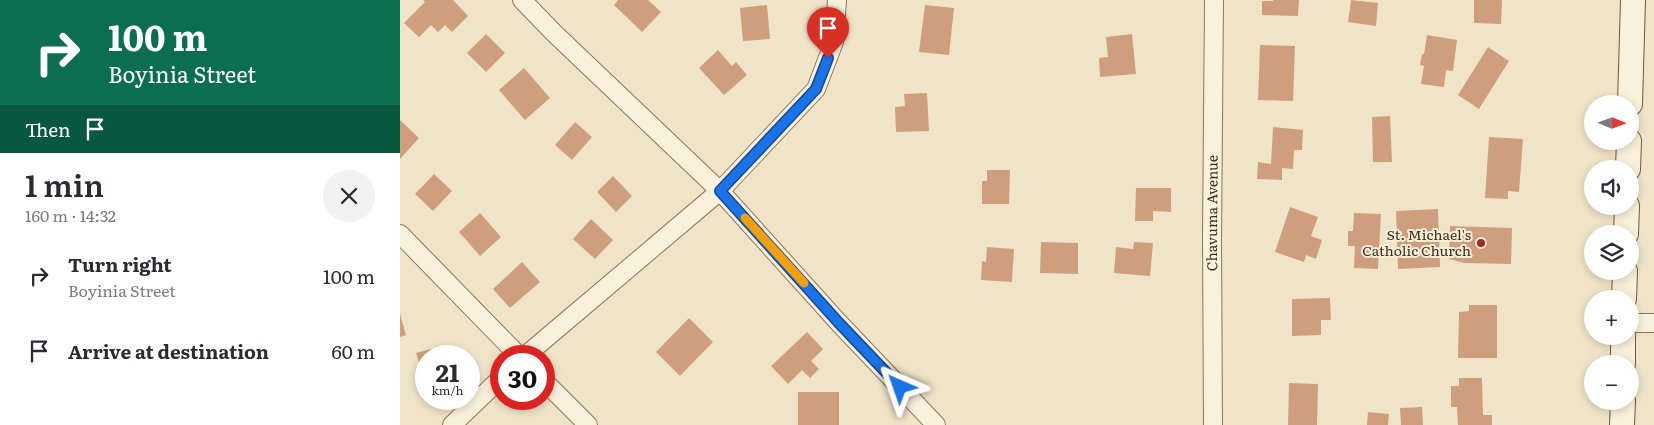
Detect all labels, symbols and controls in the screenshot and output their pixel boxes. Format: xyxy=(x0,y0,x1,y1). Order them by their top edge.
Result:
pin xyxy=(807,7,849,58)
text: 100 m xyxy=(108,10,208,62)
icon: arrive xyxy=(814,14,842,42)
icon: right xyxy=(25,20,90,85)
text: Boyinia Street xyxy=(108,57,256,90)
north arrow xyxy=(1584,95,1639,150)
map controls xyxy=(1584,95,1639,410)
text: Then xyxy=(25,115,71,143)
icon: arrive xyxy=(81,115,109,143)
street label: Chavuma Avenue xyxy=(1201,155,1222,271)
button: sound xyxy=(1584,160,1639,215)
text: 1 min xyxy=(25,162,104,206)
button: close xyxy=(323,170,375,222)
text: 160 m · 14:32 xyxy=(25,203,116,227)
place label: St. Michael's Catholic Church xyxy=(1362,224,1471,260)
button: layers xyxy=(1584,225,1639,280)
marker: St. Michael's Catholic Church xyxy=(1475,237,1487,249)
text: Turn right xyxy=(68,250,172,278)
icon: right xyxy=(25,262,53,290)
text: 100 m xyxy=(323,262,375,290)
text: Boyinia Street xyxy=(68,278,176,302)
button: + xyxy=(1584,290,1639,345)
icon: arrive xyxy=(25,337,53,365)
text: Arrive at destination xyxy=(68,337,269,365)
text: 60 m xyxy=(332,337,375,365)
speed limit sign: 30 xyxy=(490,345,555,410)
text: 21 xyxy=(436,353,459,390)
button: − xyxy=(1584,355,1639,410)
position arrow xyxy=(873,360,925,412)
text: km/h xyxy=(432,381,463,399)

